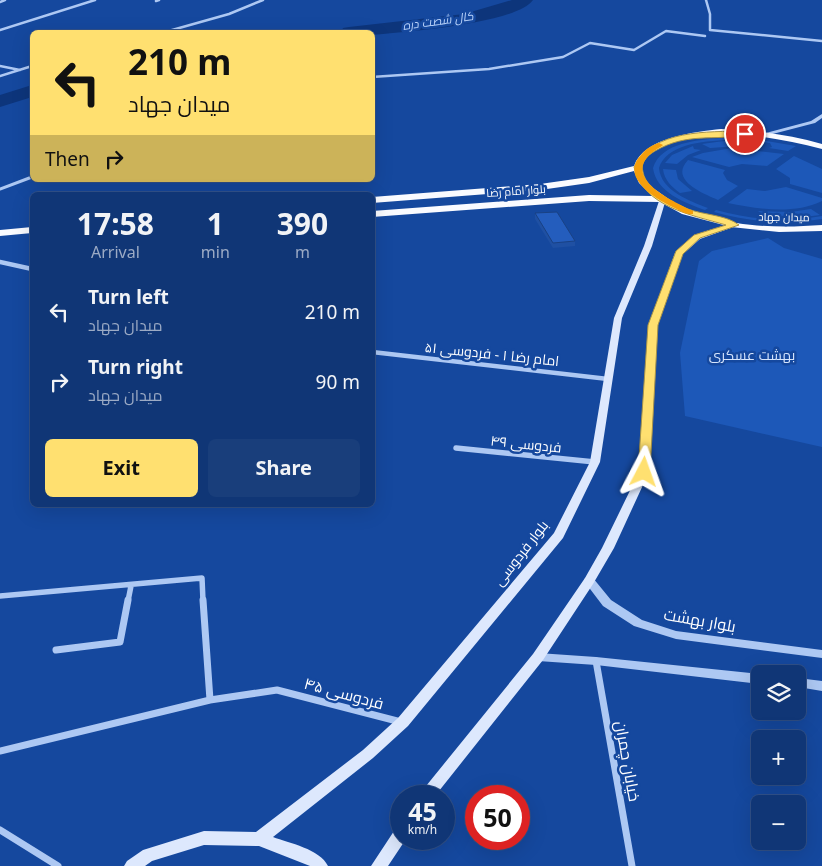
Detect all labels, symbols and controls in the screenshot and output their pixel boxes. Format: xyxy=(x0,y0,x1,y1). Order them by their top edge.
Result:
water label: کال شصت دره xyxy=(401,7,475,34)
text: 210 m xyxy=(128,38,231,85)
icon: left xyxy=(45,50,110,115)
text: میدان جهاد xyxy=(128,88,231,118)
pin xyxy=(724,113,766,155)
icon: arrive xyxy=(731,120,759,148)
icon: right xyxy=(100,145,128,173)
text: Then xyxy=(45,146,90,172)
street label: بلوار امام رضا xyxy=(486,181,546,201)
text: 17:58 xyxy=(77,203,154,244)
text: 1 xyxy=(207,203,224,244)
text: 390 xyxy=(277,203,328,244)
street label: میدان جهاد xyxy=(758,209,810,224)
text: Arrival xyxy=(91,241,140,263)
text: min xyxy=(201,241,230,263)
text: m xyxy=(295,241,310,263)
text: Turn left xyxy=(88,284,169,310)
icon: left xyxy=(45,298,73,326)
text: 210 m xyxy=(305,299,360,325)
text: میدان جهاد xyxy=(88,314,163,336)
street label: امام رضا ۱ - فردوسی ۵۱ xyxy=(424,337,560,371)
park label: بهشت عسکری xyxy=(709,345,795,364)
text: Turn right xyxy=(88,354,183,380)
icon: right xyxy=(45,368,73,396)
text: 90 m xyxy=(316,369,360,395)
text: میدان جهاد xyxy=(88,384,163,406)
street label: فردوسی ۴۹ xyxy=(490,430,562,457)
button: Exit xyxy=(45,439,198,497)
button: Share xyxy=(208,439,360,497)
position arrow xyxy=(617,445,669,497)
street label: بلوار فردوسی xyxy=(489,516,552,589)
street label: بلوار بهشت xyxy=(662,603,738,637)
map controls xyxy=(751,665,806,850)
button: layers xyxy=(751,665,806,720)
street label: فردوسی ۴۵ xyxy=(302,672,386,714)
street label: خیابان چمران xyxy=(609,719,646,803)
button: + xyxy=(751,730,806,785)
speed limit sign: 50 xyxy=(465,785,530,850)
text: 45 xyxy=(408,794,437,828)
button: − xyxy=(751,795,806,850)
text: km/h xyxy=(408,821,437,838)

